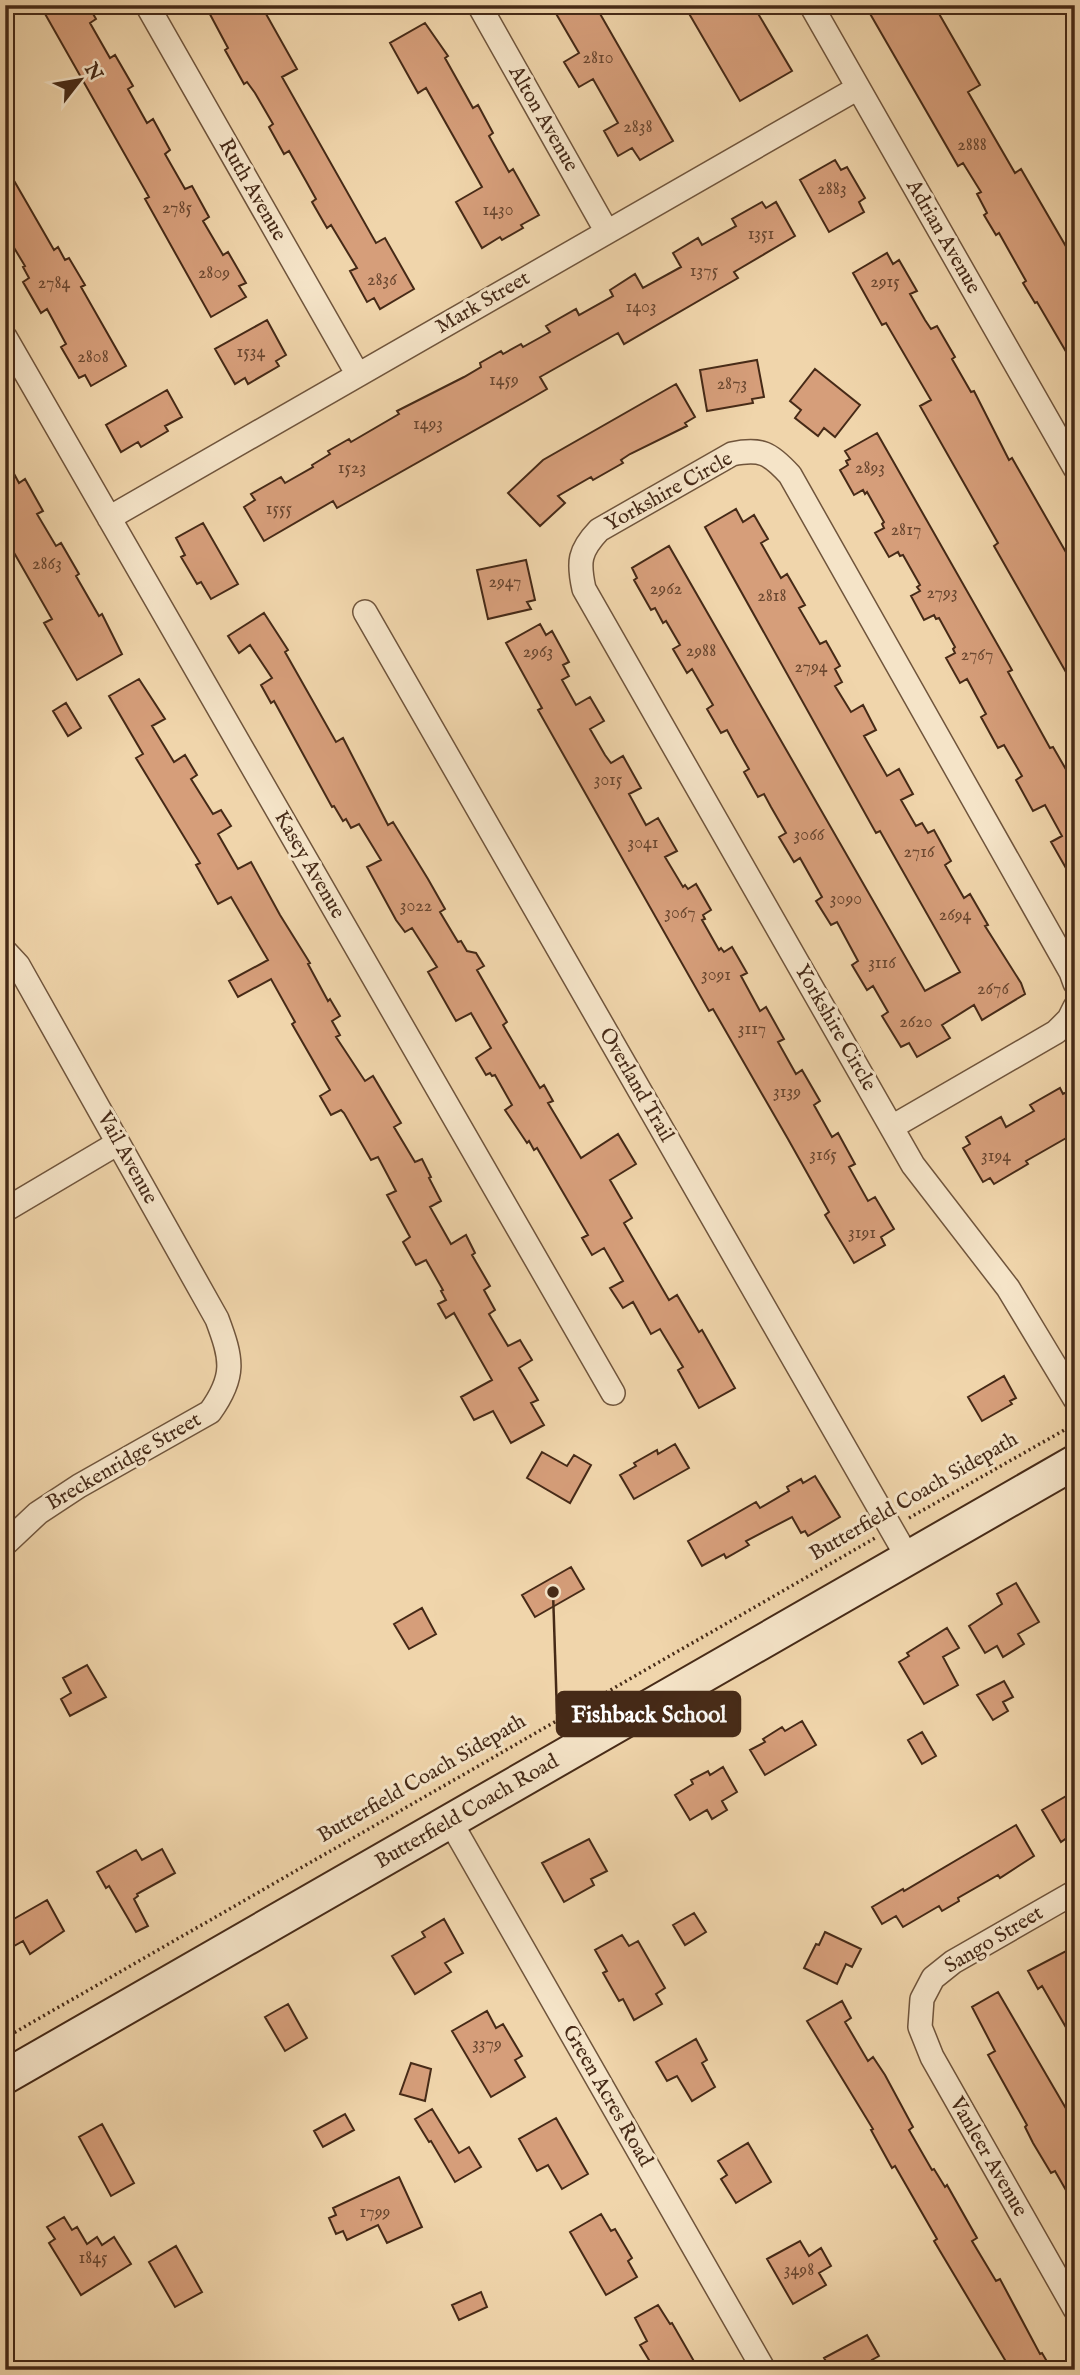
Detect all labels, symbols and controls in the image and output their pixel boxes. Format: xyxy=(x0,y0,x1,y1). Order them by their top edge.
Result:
north arrow xyxy=(46,46,116,116)
house number: 2810 xyxy=(583,47,613,70)
text: N xyxy=(78,58,108,86)
street label: Alton Avenue xyxy=(501,60,584,177)
house number: 2838 xyxy=(623,116,653,139)
street label: Ruth Avenue xyxy=(212,134,292,246)
house number: 2888 xyxy=(957,134,987,157)
street label: Adrian Avenue xyxy=(899,174,987,299)
house number: 2883 xyxy=(817,178,847,201)
house number: 2785 xyxy=(162,197,193,220)
house number: 1430 xyxy=(482,199,514,222)
house number: 1351 xyxy=(748,223,774,246)
house number: 1375 xyxy=(690,260,719,283)
house number: 2809 xyxy=(198,262,230,285)
street label: Mark Street xyxy=(431,265,535,341)
house number: 2836 xyxy=(367,269,397,292)
house number: 2915 xyxy=(870,271,900,294)
house number: 2784 xyxy=(38,272,70,295)
house number: 1403 xyxy=(625,296,657,319)
house number: 1534 xyxy=(237,341,266,364)
house number: 2808 xyxy=(77,346,109,369)
house number: 1459 xyxy=(489,369,519,392)
house number: 2873 xyxy=(717,373,747,396)
house number: 1493 xyxy=(413,413,443,436)
street label: Yorkshire Circle xyxy=(600,446,738,538)
house number: 1523 xyxy=(338,457,366,480)
house number: 2893 xyxy=(855,457,885,480)
house number: 1555 xyxy=(266,498,293,521)
house number: 2817 xyxy=(891,519,921,542)
house number: 2863 xyxy=(32,553,62,576)
house number: 2947 xyxy=(489,571,521,594)
house number: 2962 xyxy=(650,578,682,601)
house number: 2793 xyxy=(926,582,958,605)
house number: 2818 xyxy=(757,585,787,608)
house number: 2988 xyxy=(686,640,716,663)
house number: 2963 xyxy=(523,641,553,664)
house number: 2767 xyxy=(961,644,993,667)
house number: 2794 xyxy=(794,656,828,679)
house number: 3015 xyxy=(594,769,623,792)
street label: Kasey Avenue xyxy=(267,806,351,924)
house number: 3066 xyxy=(794,824,825,847)
house number: 3041 xyxy=(627,832,659,855)
house number: 2716 xyxy=(904,841,935,864)
house number: 3090 xyxy=(830,888,862,911)
house number: 3022 xyxy=(400,895,432,918)
house number: 3067 xyxy=(664,902,696,925)
house number: 2694 xyxy=(939,904,971,927)
house number: 3116 xyxy=(868,952,896,975)
street label: Yorkshire Circle xyxy=(788,960,882,1096)
house number: 3091 xyxy=(701,964,731,987)
house number: 2676 xyxy=(977,978,1009,1001)
house number: 2620 xyxy=(899,1011,933,1034)
house number: 3117 xyxy=(738,1018,766,1041)
street label: Overland Trail xyxy=(592,1023,680,1147)
house number: 3139 xyxy=(773,1081,801,1104)
street label: Vail Avenue xyxy=(90,1106,164,1209)
house number: 3165 xyxy=(809,1144,837,1167)
house number: 3194 xyxy=(981,1145,1011,1168)
house number: 3191 xyxy=(848,1222,876,1245)
street label: Breckenridge Street xyxy=(42,1407,206,1517)
street label: Butterfield Coach Sidepath xyxy=(805,1426,1023,1568)
callout: Fishback School xyxy=(557,1692,740,1736)
text: Fishback School xyxy=(571,1701,727,1730)
street label: Butterfield Coach Sidepath xyxy=(313,1708,531,1850)
street label: Butterfield Coach Road xyxy=(370,1748,564,1876)
street label: Sango Street xyxy=(940,1900,1048,1980)
street label: Green Acres Road xyxy=(555,2020,659,2172)
house number: 3379 xyxy=(472,2033,502,2056)
street label: Vanleer Avenue xyxy=(942,2091,1033,2222)
house number: 1799 xyxy=(360,2201,390,2224)
house number: 1845 xyxy=(78,2247,108,2270)
house number: 3498 xyxy=(784,2259,814,2282)

